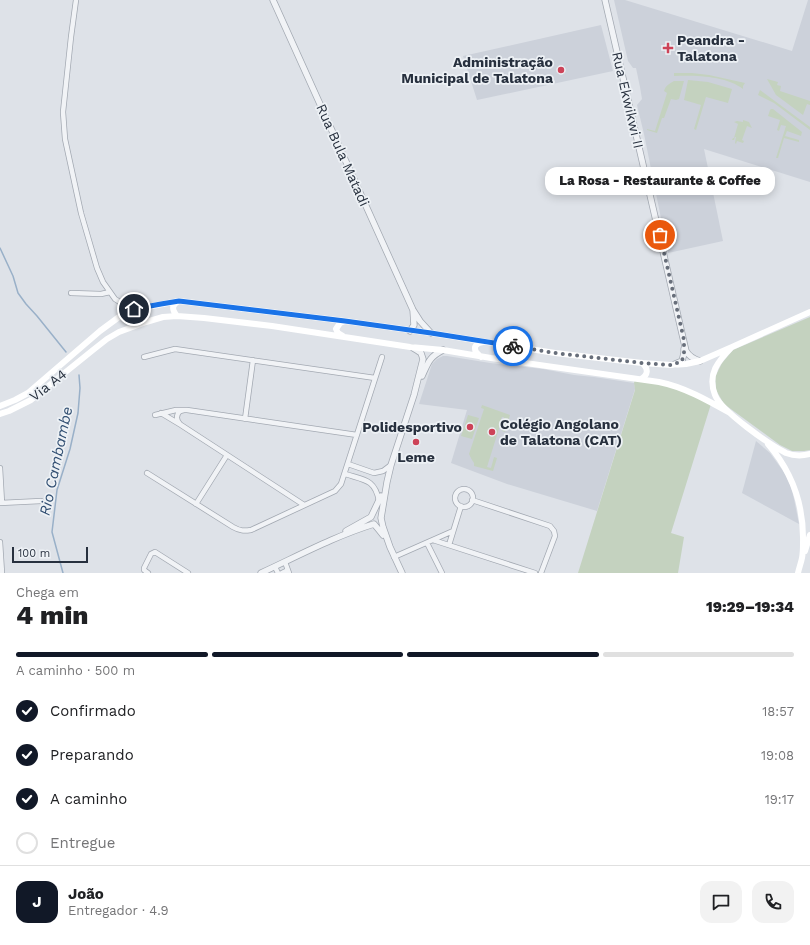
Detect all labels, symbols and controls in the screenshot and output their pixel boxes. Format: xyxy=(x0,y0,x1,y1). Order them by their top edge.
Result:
place label: Peandra - Talatona xyxy=(677,32,745,64)
marker: Peandra - Talatona xyxy=(662,42,674,54)
street label: Rua Ekwikwi II xyxy=(609,50,647,150)
place label: Administração Municipal de Talatona xyxy=(401,54,554,86)
marker: Administração Municipal de Talatona xyxy=(556,65,566,75)
street label: Rua Bula Matadi xyxy=(313,101,373,209)
callout: La Rosa - Restaurante & Coffee xyxy=(545,167,775,195)
text: La Rosa - Restaurante & Coffee xyxy=(559,173,761,188)
pin xyxy=(643,218,677,252)
icon: bag xyxy=(649,224,671,246)
pin xyxy=(117,292,151,326)
icon: home xyxy=(123,298,145,320)
courier xyxy=(493,326,533,366)
icon: bike xyxy=(502,335,524,357)
street label: Via A4 xyxy=(26,366,70,404)
water label: Rio Cambambe xyxy=(36,405,76,517)
place label: Colégio Angolano de Talatona (CAT) xyxy=(500,416,622,448)
place label: Polidesportivo xyxy=(362,419,462,435)
marker: Polidesportivo xyxy=(465,422,475,432)
marker: Colégio Angolano de Talatona (CAT) xyxy=(487,427,497,437)
marker: Leme xyxy=(411,437,421,447)
place label: Leme xyxy=(397,449,435,465)
scale bar xyxy=(12,545,88,564)
text: 100 m xyxy=(18,547,50,560)
text: Chega em xyxy=(16,585,79,600)
text: 19:29–19:34 xyxy=(706,598,794,616)
text: 4 min xyxy=(16,600,88,630)
text: A caminho · 500 m xyxy=(16,663,135,678)
icon: check xyxy=(16,700,38,722)
text: Confirmado xyxy=(50,702,136,720)
text: 18:57 xyxy=(762,704,794,719)
icon: check xyxy=(16,744,38,766)
text: Preparando xyxy=(50,746,134,764)
text: 19:08 xyxy=(761,748,794,763)
icon: check xyxy=(16,788,38,810)
text: A caminho xyxy=(50,790,127,808)
text: 19:17 xyxy=(765,792,794,807)
text: Entregue xyxy=(50,834,115,852)
button: chat xyxy=(700,881,742,923)
button: phone xyxy=(752,881,794,923)
text: João xyxy=(68,885,104,903)
text: J xyxy=(32,893,42,911)
text: Entregador · 4.9 xyxy=(68,903,169,918)

